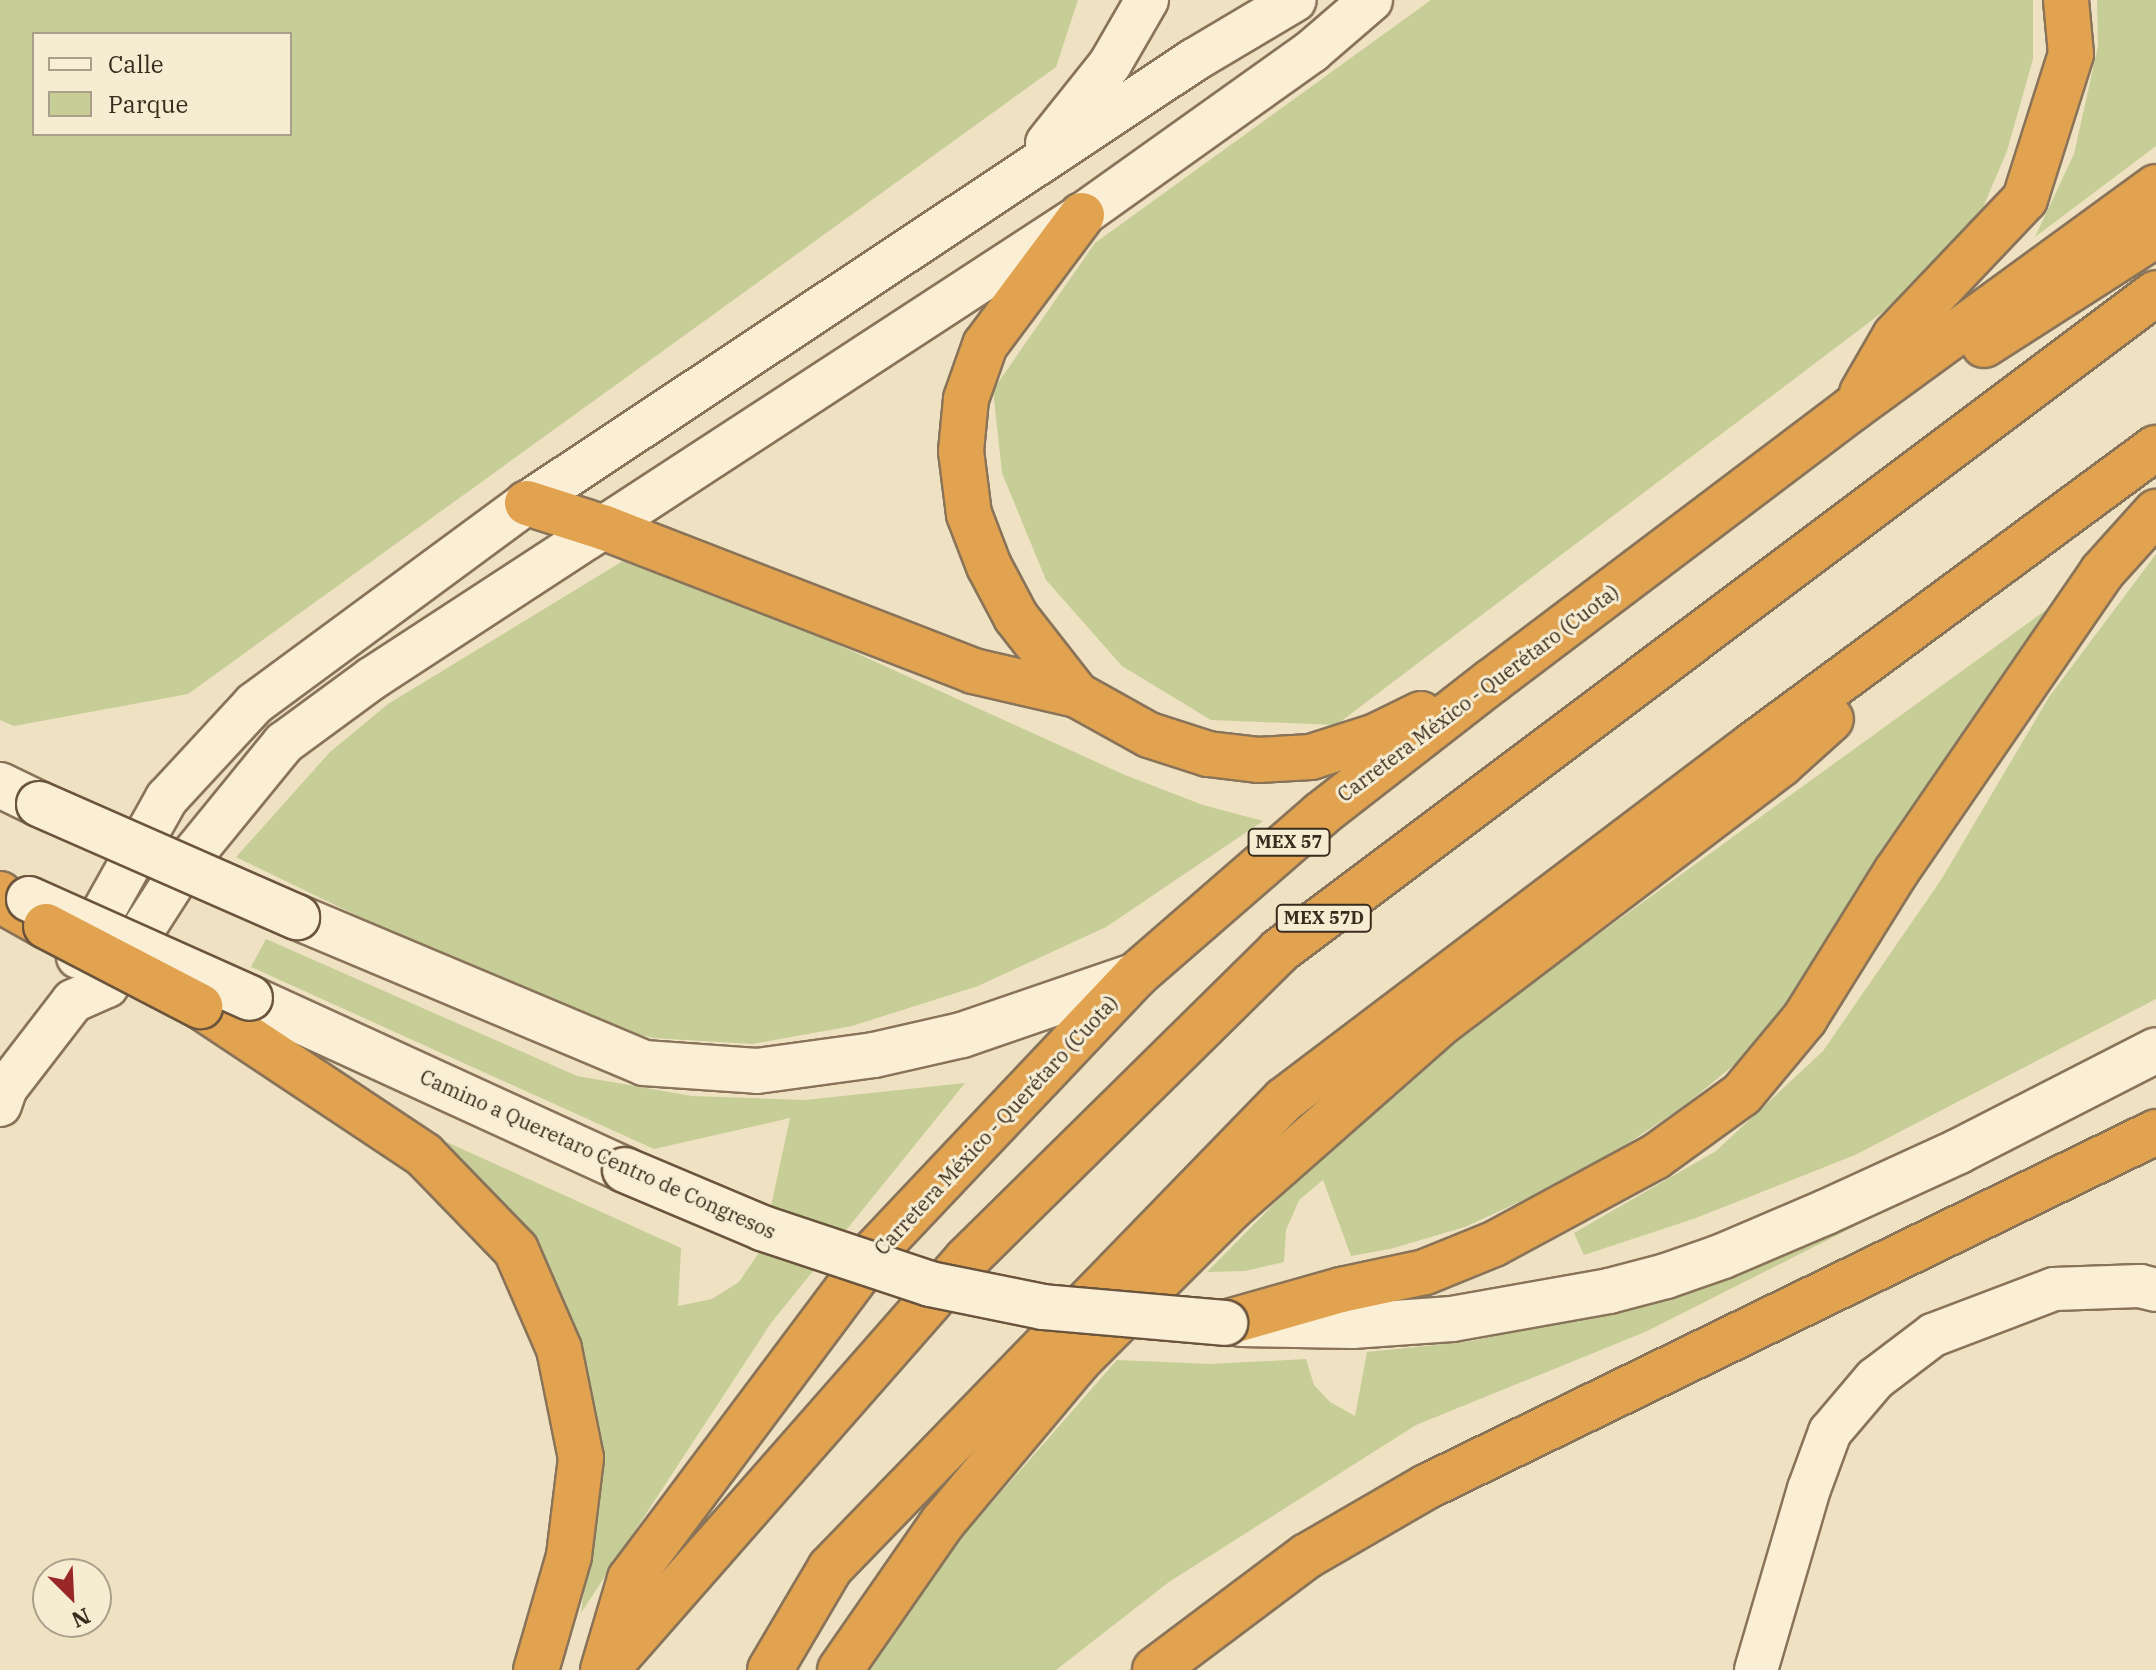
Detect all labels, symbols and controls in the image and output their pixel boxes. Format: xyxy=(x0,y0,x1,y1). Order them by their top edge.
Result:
legend xyxy=(32,32,292,136)
text: Calle xyxy=(108,48,164,80)
text: Parque xyxy=(108,88,188,120)
street label: Carretera México - Querétaro (Cuota) xyxy=(1333,579,1623,807)
road number: MEX 57 xyxy=(1247,828,1331,856)
road number: MEX 57D xyxy=(1274,904,1374,932)
street label: Carretera México - Querétaro (Cuota) xyxy=(869,990,1123,1260)
street label: Camino a Queretaro Centro de Congresos xyxy=(416,1064,780,1244)
north arrow xyxy=(32,1558,112,1638)
text: N xyxy=(67,1602,95,1635)

